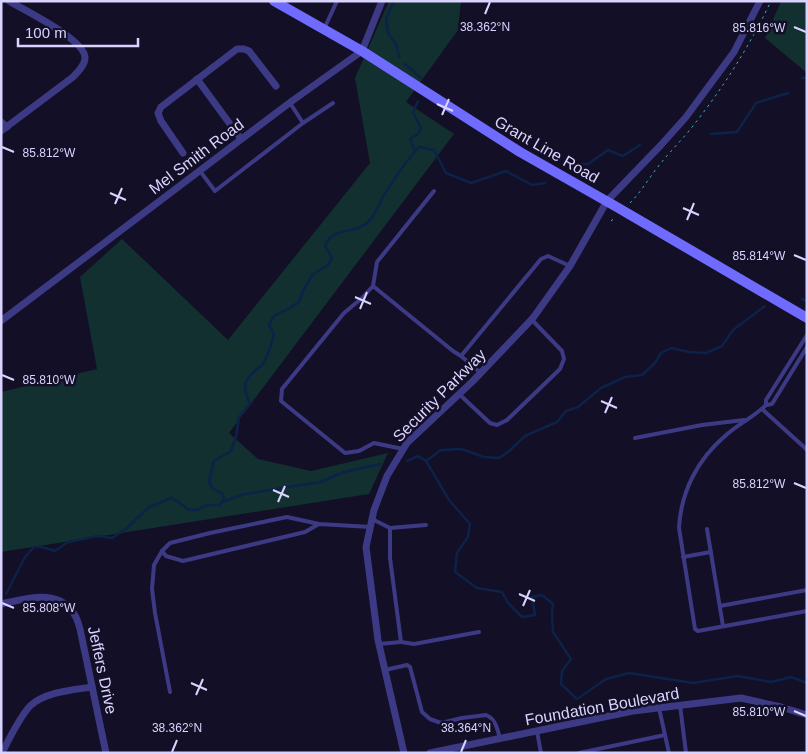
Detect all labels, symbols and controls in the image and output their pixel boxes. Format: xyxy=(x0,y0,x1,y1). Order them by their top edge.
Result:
scale bar xyxy=(18,15,138,47)
text: 38.362°N xyxy=(460,20,510,34)
text: 85.816°W xyxy=(733,21,786,35)
text: 100 m xyxy=(25,24,67,41)
street label: Grant Line Road xyxy=(492,113,602,186)
street label: Mel Smith Road xyxy=(146,115,247,197)
text: 85.812°W xyxy=(23,146,76,160)
text: 85.814°W xyxy=(733,249,786,263)
street label: Security Parkway xyxy=(390,346,489,445)
text: 85.810°W xyxy=(23,373,76,387)
text: 85.812°W xyxy=(733,477,786,491)
text: 85.808°W xyxy=(23,601,76,615)
street label: Jeffers Drive xyxy=(85,625,120,716)
street label: Foundation Boulevard xyxy=(524,685,681,728)
text: 85.810°W xyxy=(733,705,786,719)
text: 38.362°N xyxy=(152,721,202,735)
text: 38.364°N xyxy=(441,721,491,735)

